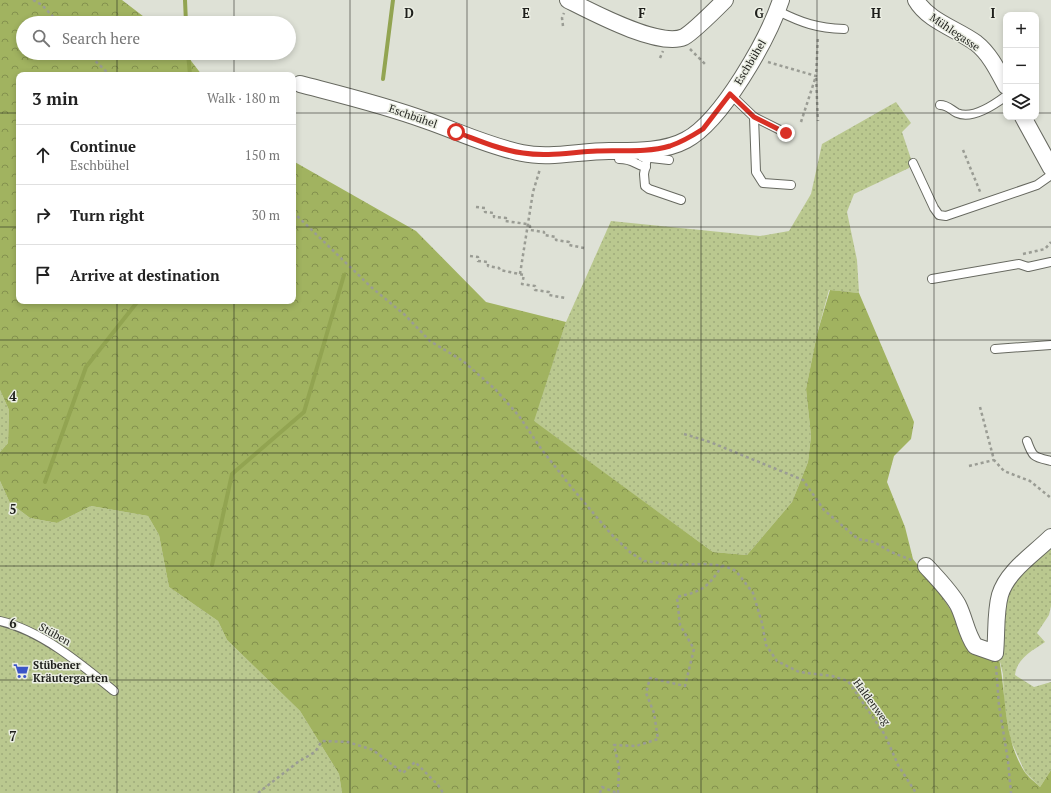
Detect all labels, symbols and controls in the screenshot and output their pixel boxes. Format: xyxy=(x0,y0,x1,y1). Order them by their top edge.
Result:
text: D xyxy=(404,4,414,22)
text: E xyxy=(522,4,530,22)
text: F xyxy=(638,4,646,22)
text: G xyxy=(754,4,764,22)
text: H xyxy=(871,4,881,22)
text: I xyxy=(991,4,996,22)
street label: Mühlegasse xyxy=(927,10,983,54)
map controls xyxy=(1003,12,1039,120)
button: + xyxy=(1003,12,1039,48)
search box xyxy=(16,16,296,60)
icon: search xyxy=(30,27,52,49)
text: Search here xyxy=(62,28,140,48)
street label: Eschbühel xyxy=(731,37,769,87)
button: − xyxy=(1003,48,1039,84)
button: layers xyxy=(1003,84,1039,120)
text: 3 min xyxy=(32,87,79,110)
text: Walk · 180 m xyxy=(207,89,280,107)
street label: Eschbühel xyxy=(387,101,439,131)
route start xyxy=(447,123,465,141)
route end xyxy=(777,124,795,142)
text: Continue xyxy=(70,136,136,156)
icon: ahead xyxy=(32,144,54,166)
text: 150 m xyxy=(245,146,280,164)
text: Eschbühel xyxy=(70,156,130,174)
icon: right xyxy=(32,204,54,226)
text: Turn right xyxy=(70,205,145,225)
text: 30 m xyxy=(252,206,280,224)
icon: arrive xyxy=(32,264,54,286)
text: Arrive at destination xyxy=(70,265,220,285)
text: 4 xyxy=(9,387,17,405)
text: 5 xyxy=(9,500,17,518)
text: 6 xyxy=(9,614,17,632)
street label: Stüben xyxy=(37,620,74,649)
place label: Stübener Kräutergarten xyxy=(33,658,108,685)
supermarket icon: Stübener Kräutergarten xyxy=(12,662,30,680)
street label: Haldenweg xyxy=(850,676,894,728)
text: 7 xyxy=(9,727,17,745)

